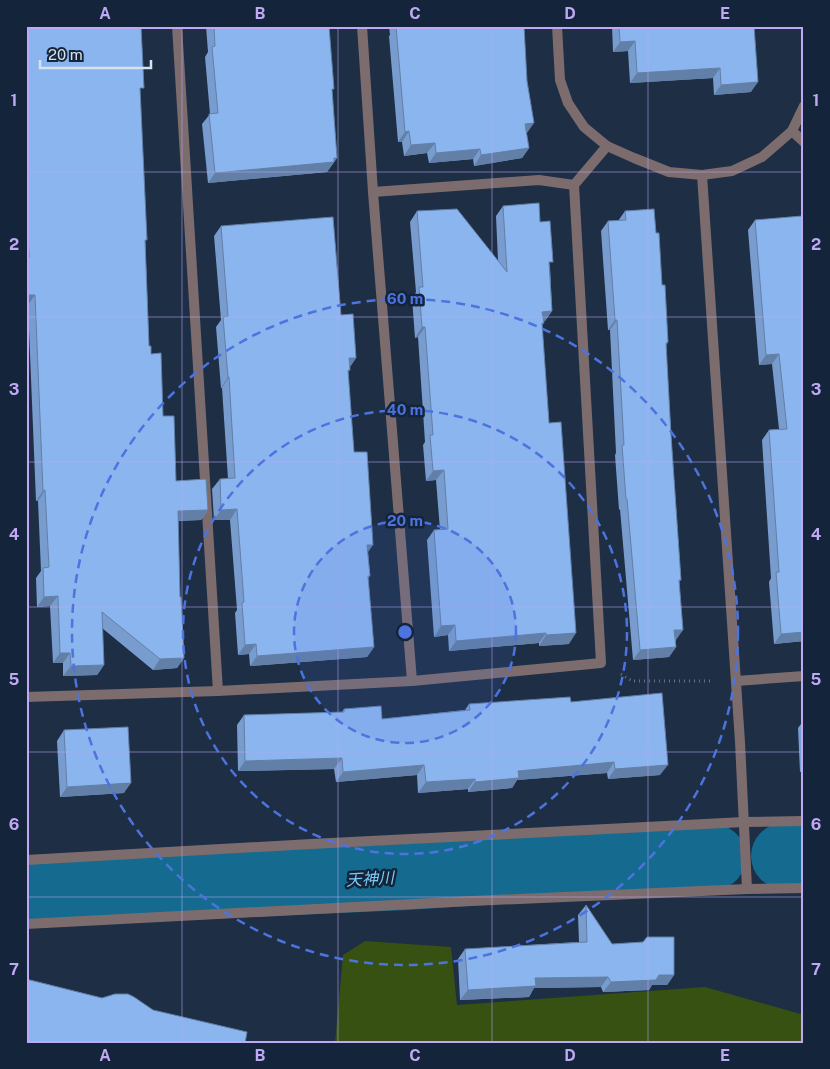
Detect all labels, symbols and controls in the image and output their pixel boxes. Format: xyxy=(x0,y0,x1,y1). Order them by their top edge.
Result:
text: A xyxy=(99,4,111,23)
text: B xyxy=(255,4,266,23)
text: C xyxy=(409,4,421,23)
text: D xyxy=(564,4,576,23)
text: E xyxy=(720,4,730,23)
scale bar xyxy=(40,38,151,70)
text: 20 m xyxy=(48,46,83,63)
text: 1 xyxy=(11,91,17,110)
text: 1 xyxy=(813,91,819,110)
text: 2 xyxy=(9,235,19,254)
text: 2 xyxy=(811,235,821,254)
text: 60 m xyxy=(387,290,423,307)
text: 3 xyxy=(9,380,19,399)
text: 3 xyxy=(811,380,821,399)
text: 40 m xyxy=(387,401,423,418)
text: 20 m xyxy=(387,512,423,529)
text: 4 xyxy=(9,525,20,544)
text: 4 xyxy=(811,525,822,544)
centre of rings xyxy=(396,623,414,641)
text: 5 xyxy=(9,670,20,689)
text: 5 xyxy=(811,670,822,689)
text: 6 xyxy=(9,815,19,834)
text: 6 xyxy=(811,815,821,834)
water label: 天神川 xyxy=(346,868,396,890)
text: 7 xyxy=(9,960,19,979)
text: 7 xyxy=(811,960,821,979)
text: A xyxy=(99,1046,111,1065)
text: B xyxy=(255,1046,266,1065)
text: C xyxy=(409,1046,421,1065)
text: D xyxy=(564,1046,576,1065)
text: E xyxy=(720,1046,730,1065)

